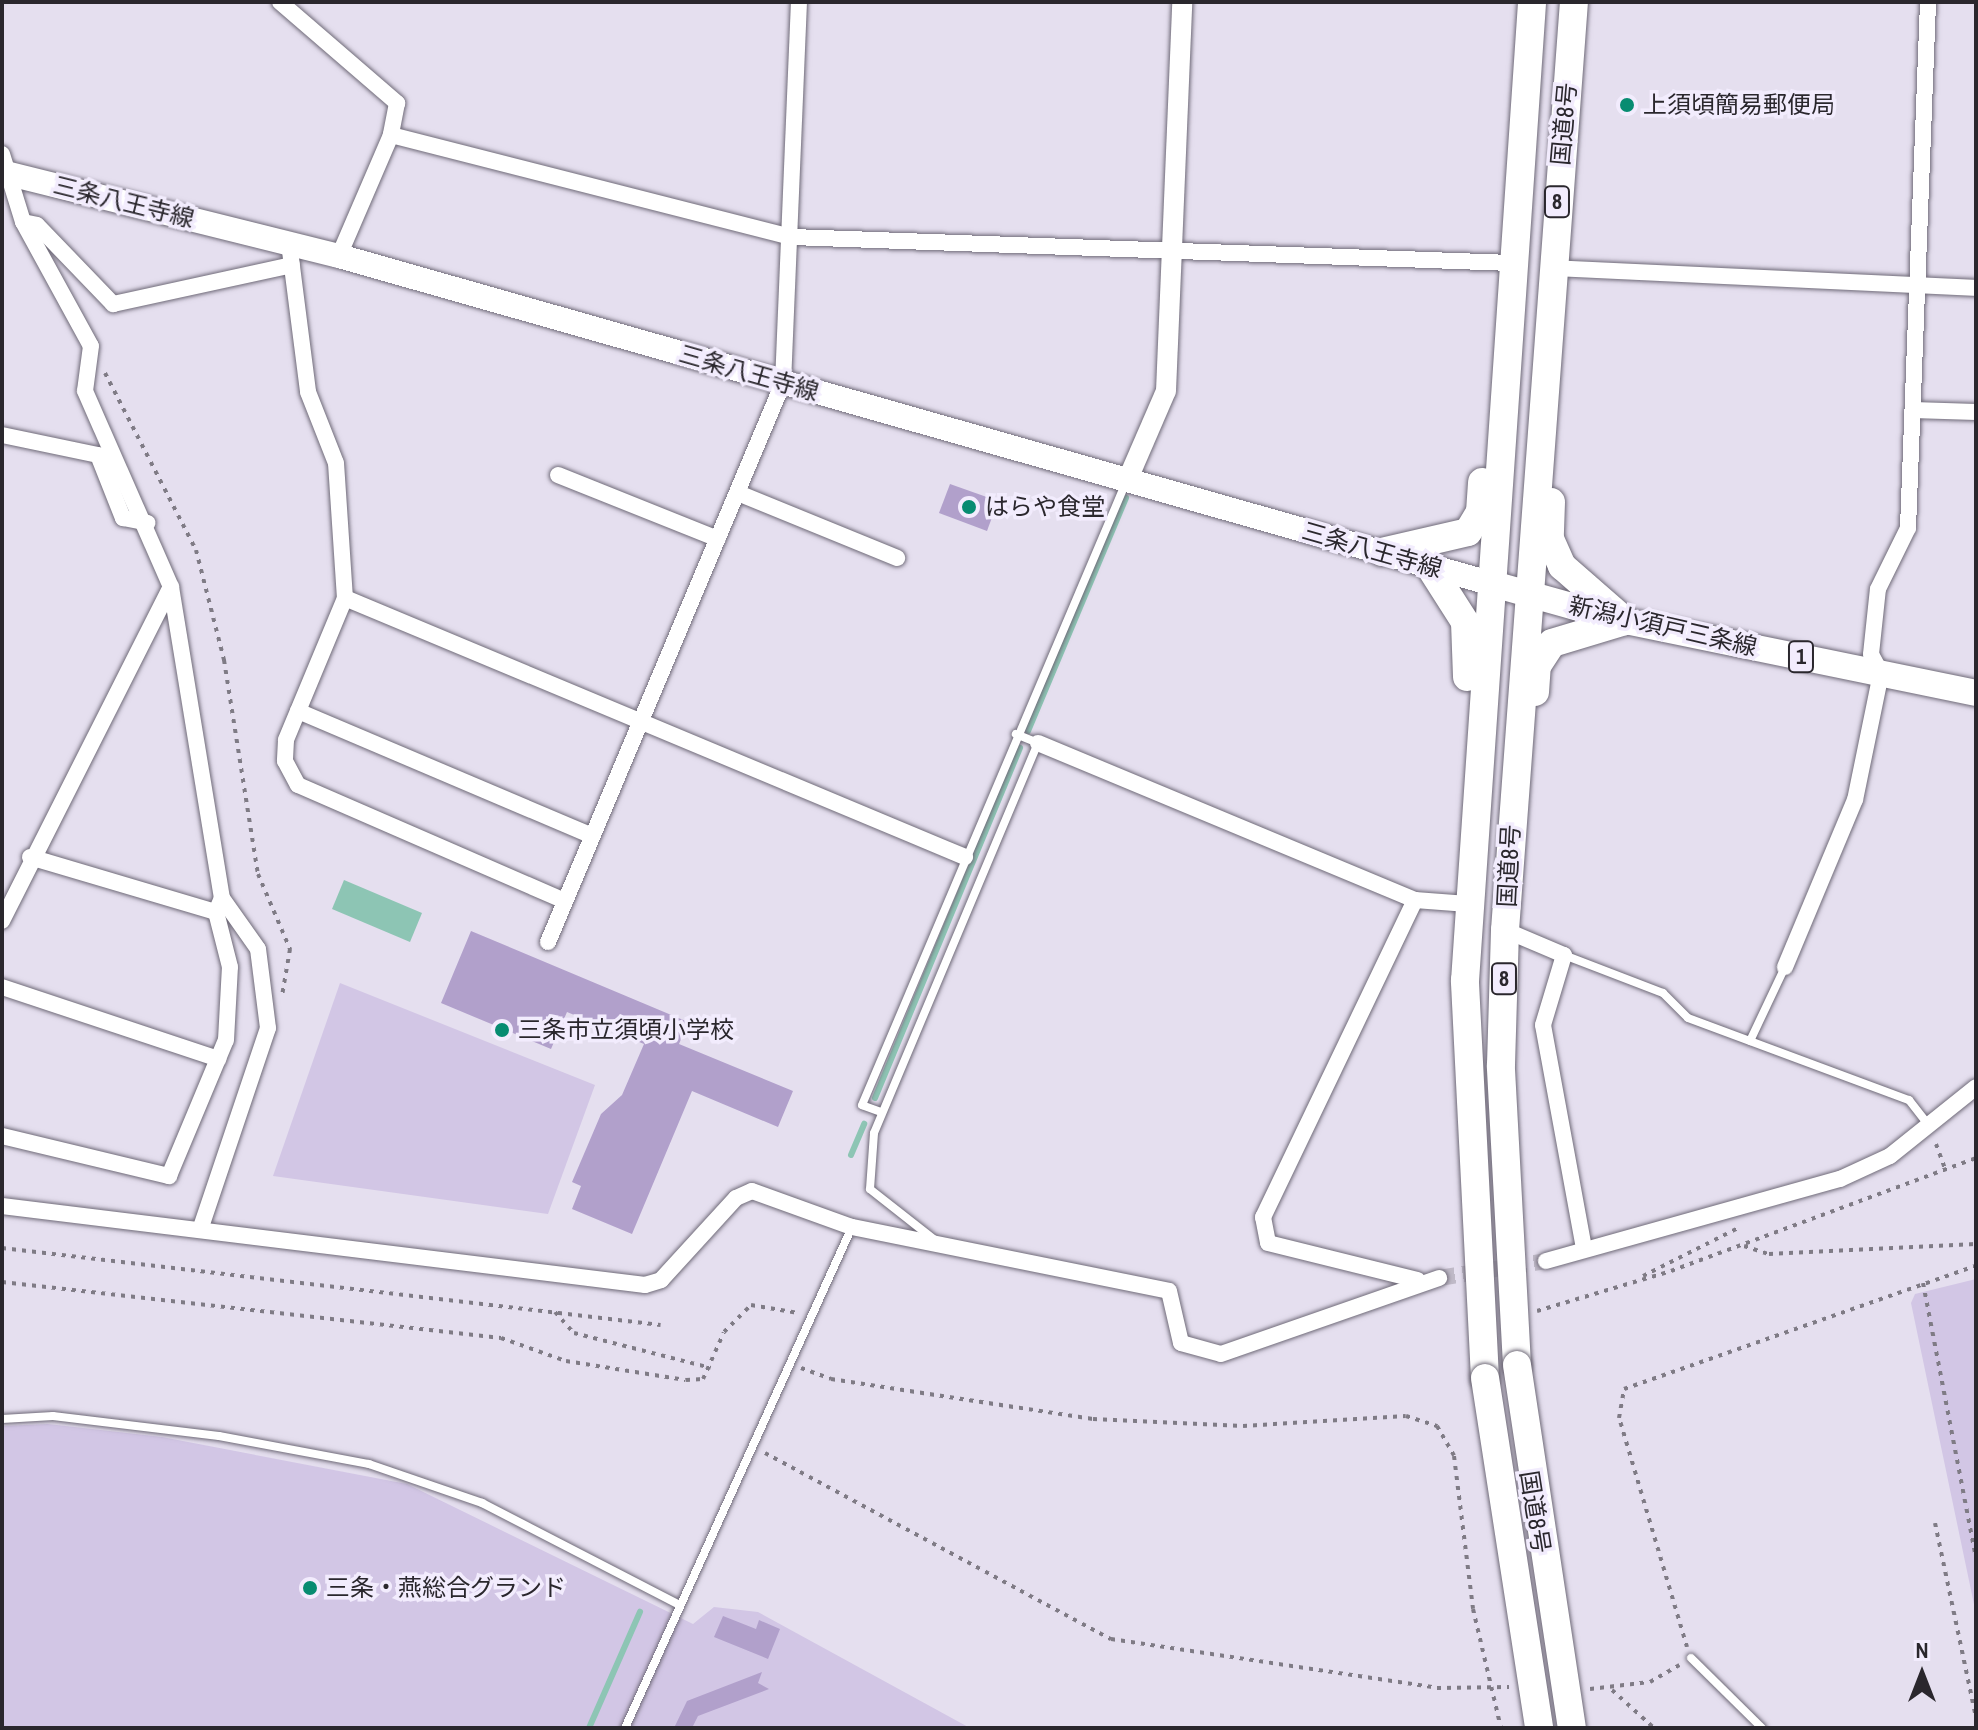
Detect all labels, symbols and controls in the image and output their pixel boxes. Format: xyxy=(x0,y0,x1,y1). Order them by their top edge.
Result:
street label: 国道8号 xyxy=(1546,81,1582,167)
place label: 上須頃簡易郵便局 xyxy=(1643,91,1835,119)
marker: 上須頃簡易郵便局 xyxy=(1618,96,1636,114)
street label: 三条八王寺線 xyxy=(51,171,197,233)
road number: 8 xyxy=(1543,184,1571,220)
street label: 三条八王寺線 xyxy=(676,339,822,407)
place label: はらや食堂 xyxy=(985,493,1105,521)
marker: はらや食堂 xyxy=(960,498,978,516)
street label: 三条八王寺線 xyxy=(1299,516,1445,584)
street label: 新潟小須戸三条線 xyxy=(1566,590,1760,662)
road number: 1 xyxy=(1787,639,1815,675)
street label: 国道8号 xyxy=(1492,824,1526,908)
road number: 8 xyxy=(1490,961,1518,997)
place label: 三条市立須頃小学校 xyxy=(518,1016,734,1044)
marker: 三条市立須頃小学校 xyxy=(493,1021,511,1039)
street label: 国道8号 xyxy=(1514,1469,1556,1555)
place label: 三条・燕総合グランド xyxy=(326,1574,566,1602)
marker: 三条・燕総合グランド xyxy=(301,1579,319,1597)
north arrow xyxy=(1882,1634,1962,1714)
text: N xyxy=(1915,1635,1929,1665)

